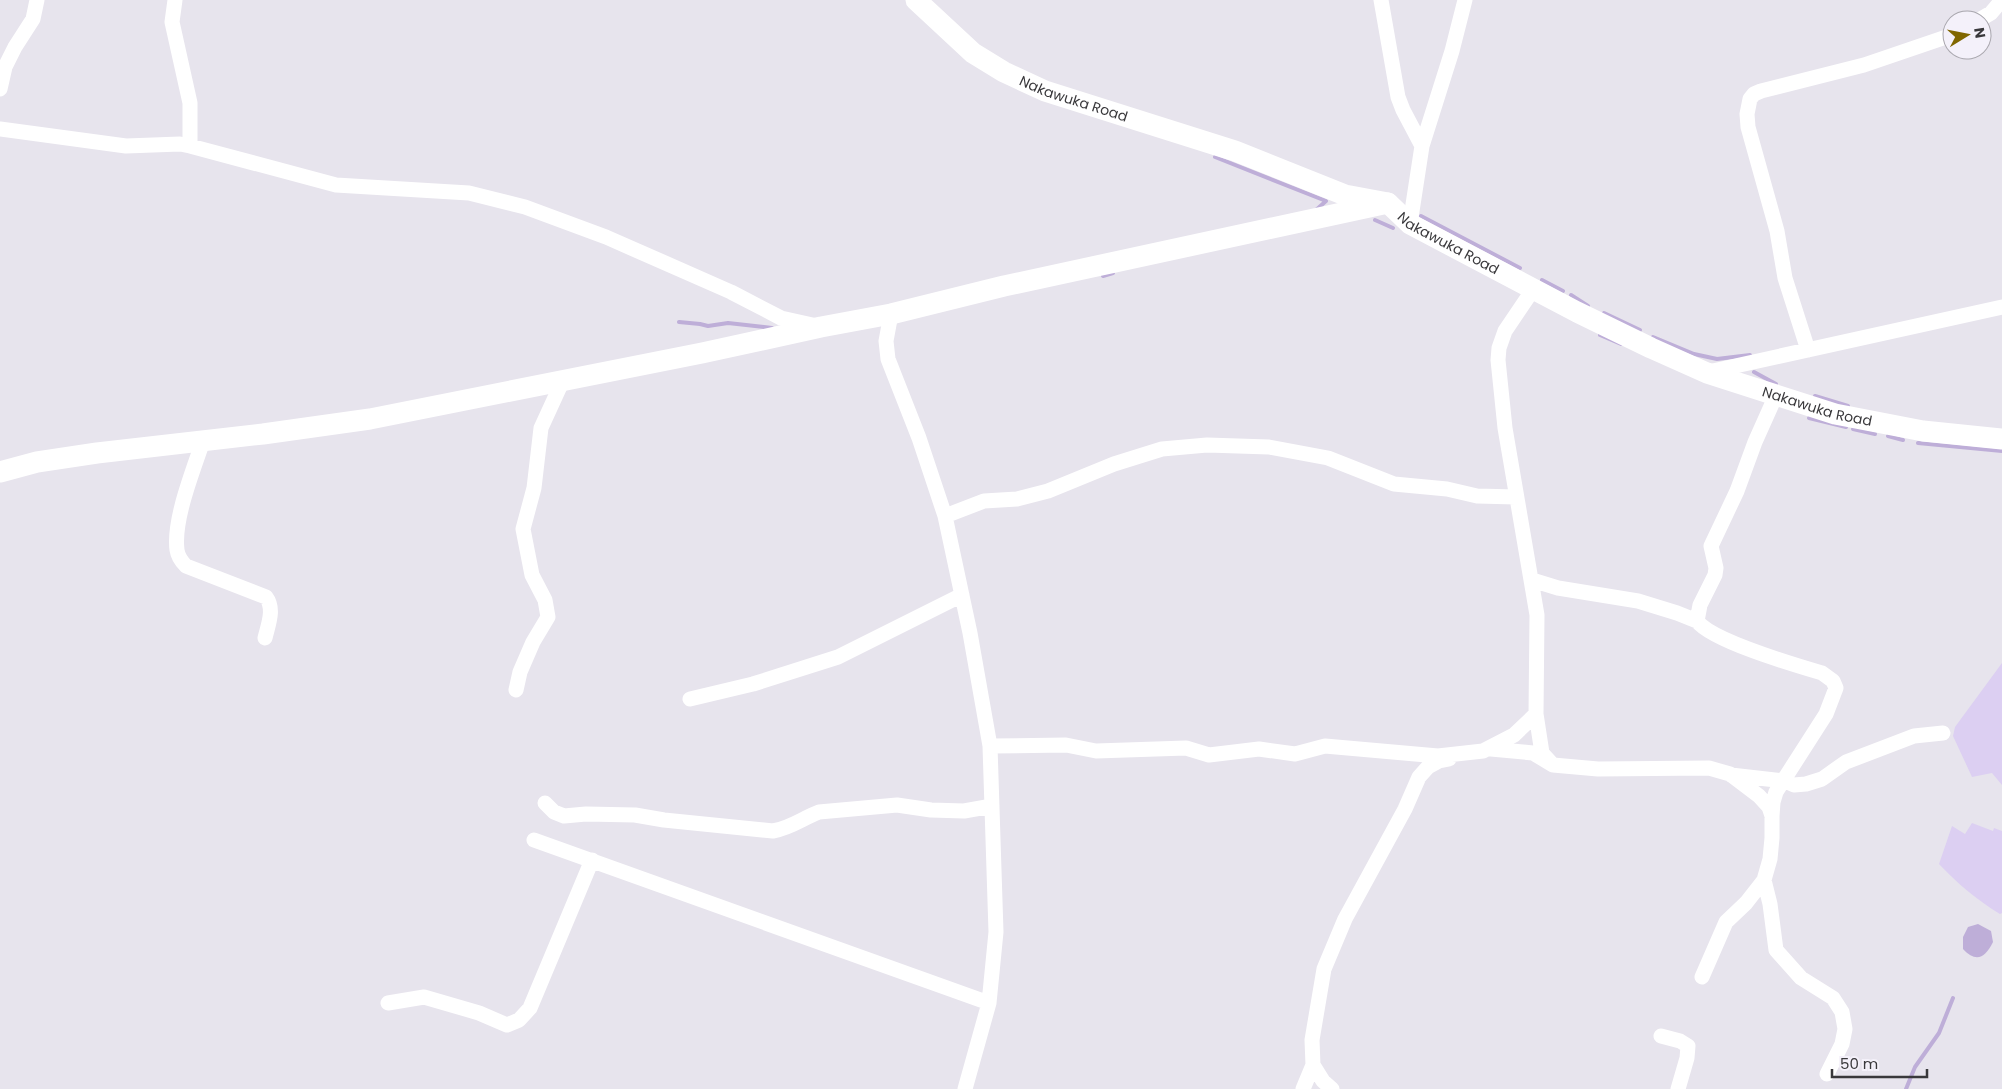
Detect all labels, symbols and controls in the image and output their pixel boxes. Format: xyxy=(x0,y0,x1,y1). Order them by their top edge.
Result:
north arrow xyxy=(1942,10,1992,60)
text: N xyxy=(1969,26,1991,40)
street label: Nakawuka Road xyxy=(1016,71,1130,127)
street label: Nakawuka Road xyxy=(1393,207,1503,279)
street label: Nakawuka Road xyxy=(1760,381,1874,431)
scale bar xyxy=(1832,1046,1927,1078)
text: 50 m xyxy=(1840,1053,1878,1074)

